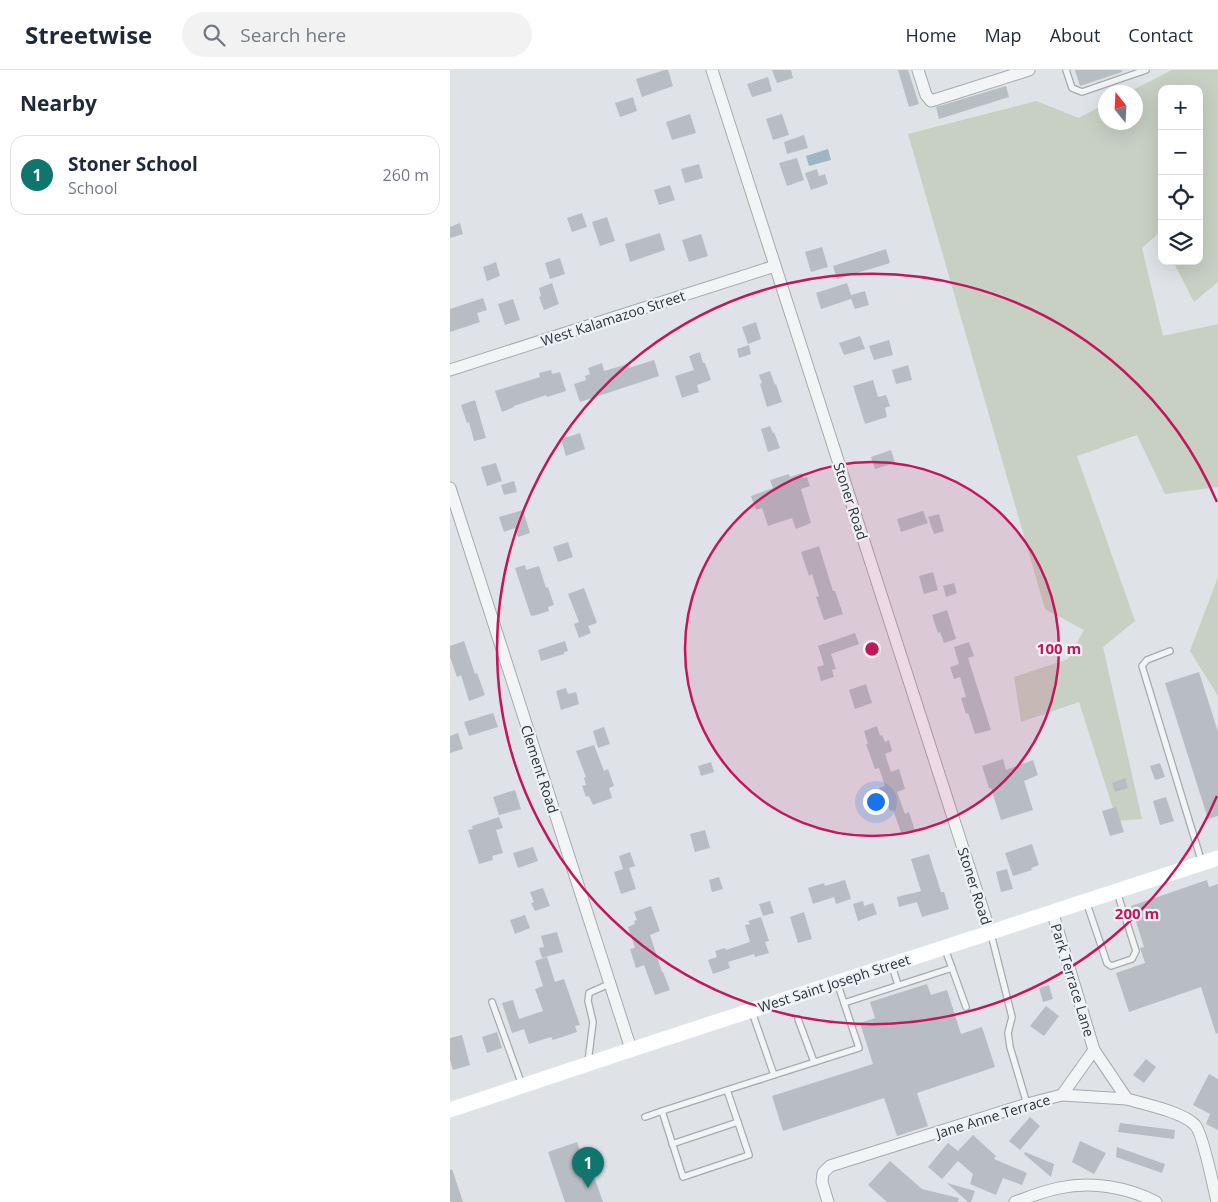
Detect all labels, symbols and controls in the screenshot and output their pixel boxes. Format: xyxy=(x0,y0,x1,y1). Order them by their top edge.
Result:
search box xyxy=(182,12,532,57)
text: Streetwise xyxy=(25,18,152,51)
icon: search xyxy=(200,21,228,49)
text: Search here xyxy=(240,22,346,48)
text: Home xyxy=(906,23,956,47)
text: Map xyxy=(984,23,1022,47)
text: About xyxy=(1050,23,1100,47)
text: Contact xyxy=(1128,23,1193,47)
north arrow xyxy=(1098,85,1143,130)
map controls xyxy=(1158,85,1203,265)
button: + xyxy=(1158,85,1203,130)
text: Nearby xyxy=(20,89,97,117)
button: − xyxy=(1158,130,1203,175)
text: Stoner School xyxy=(68,151,198,177)
text: 1 xyxy=(32,164,42,186)
text: 260 m xyxy=(383,164,429,186)
button: locate xyxy=(1158,175,1203,220)
text: School xyxy=(68,177,118,199)
button: layers xyxy=(1158,220,1203,265)
street label: West Kalamazoo Street xyxy=(538,286,688,350)
street label: Stoner Road xyxy=(830,460,872,542)
text: 100 m xyxy=(1037,638,1081,658)
centre of rings xyxy=(863,640,881,658)
street label: Clement Road xyxy=(517,722,563,816)
your location xyxy=(863,789,889,815)
street label: Stoner Road xyxy=(954,845,996,927)
text: 200 m xyxy=(1115,903,1159,923)
street label: Park Terrace Lane xyxy=(1047,921,1099,1039)
street label: West Saint Joseph Street xyxy=(755,949,913,1017)
street label: Jane Anne Terrace xyxy=(932,1090,1053,1143)
pin: 1 xyxy=(572,1147,604,1188)

